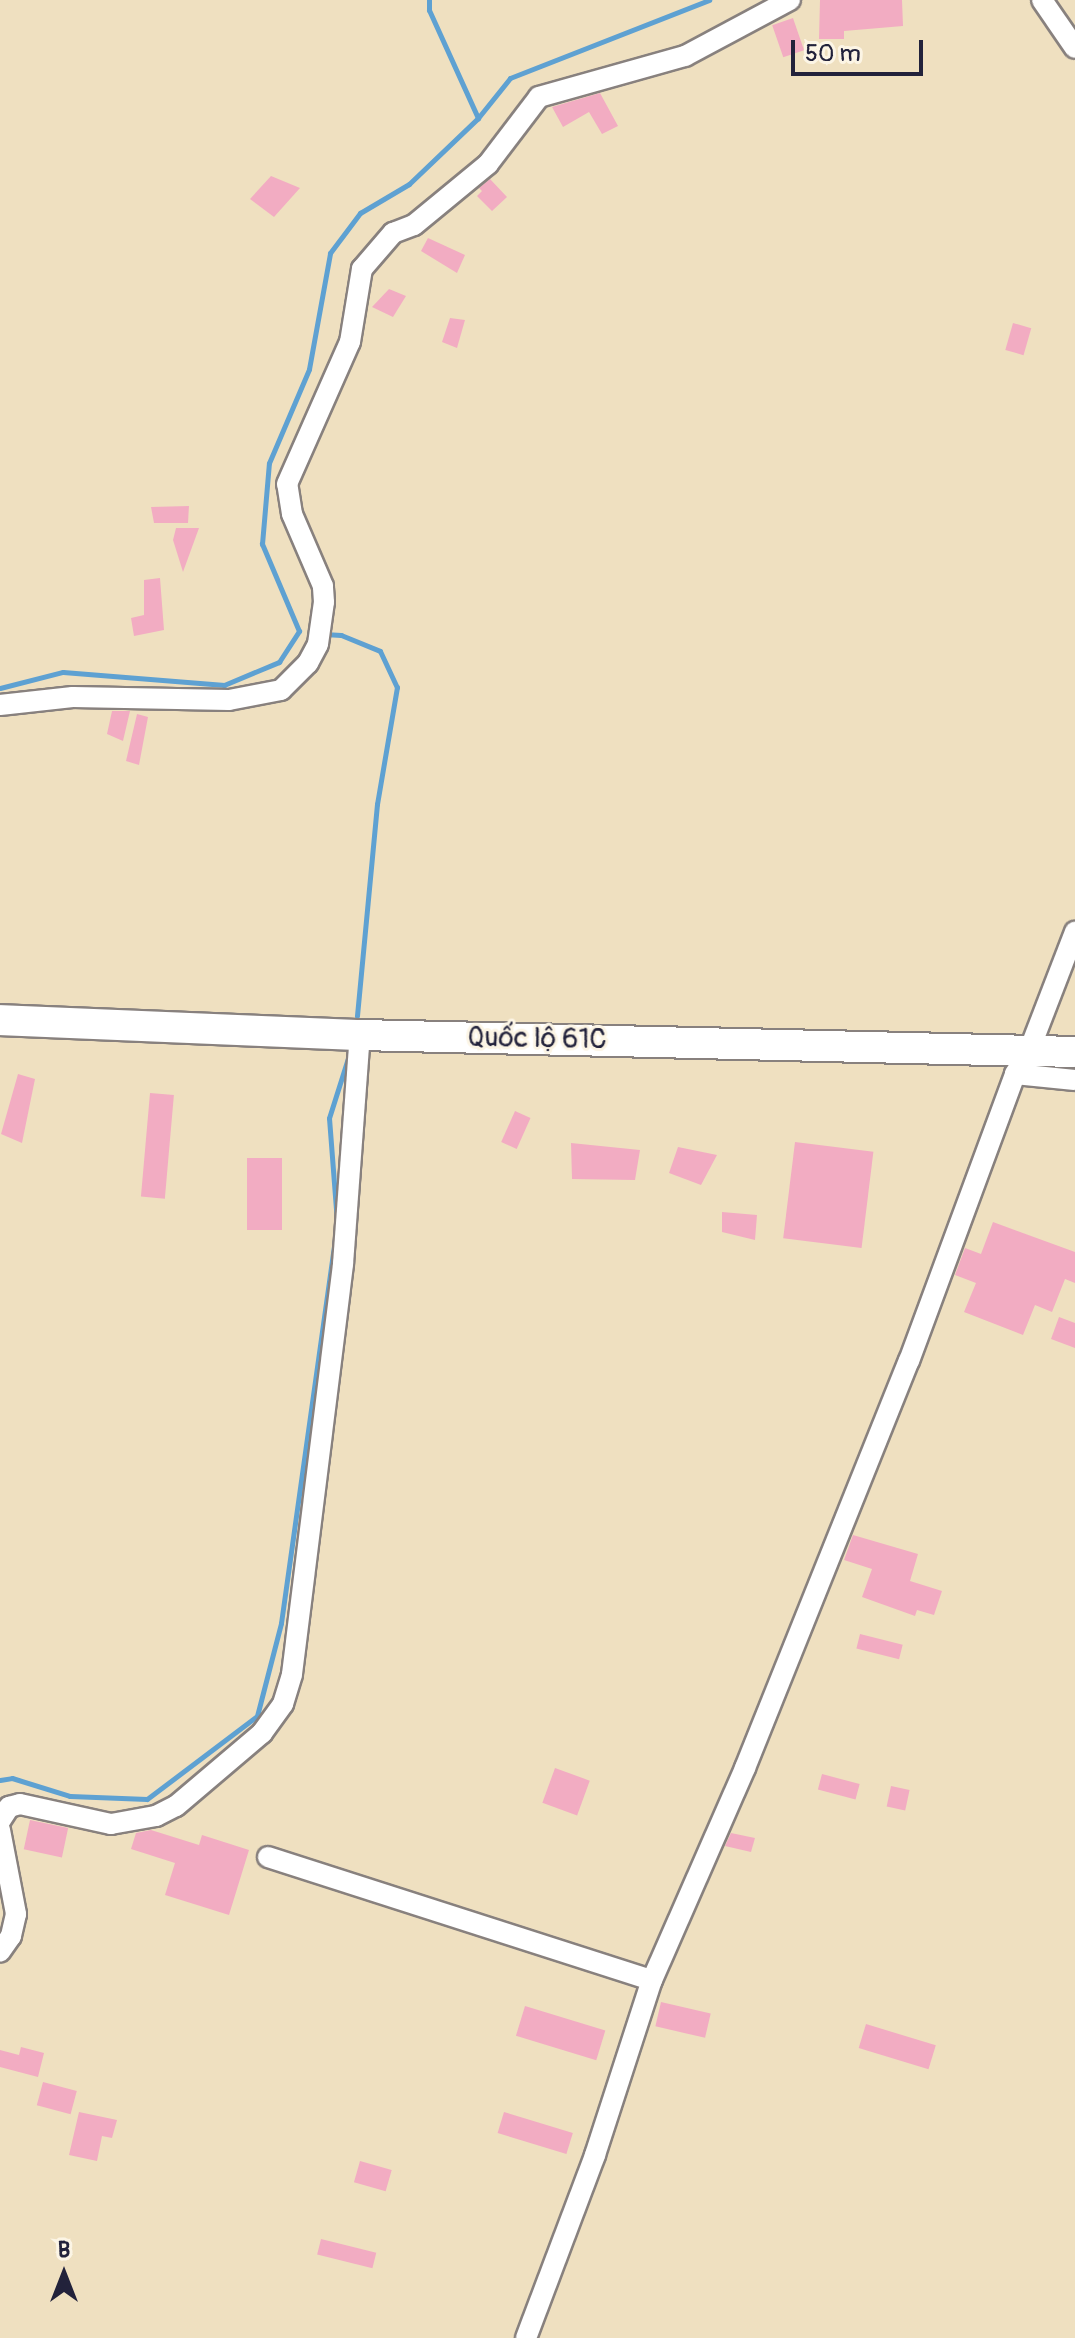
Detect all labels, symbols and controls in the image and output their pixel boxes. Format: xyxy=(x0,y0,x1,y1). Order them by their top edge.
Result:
scale bar xyxy=(795,24,927,74)
text: 50 m xyxy=(805,39,861,68)
street label: Quốc lộ 61C xyxy=(467,1021,607,1057)
north arrow xyxy=(24,2234,104,2314)
text: B xyxy=(58,2236,70,2264)

